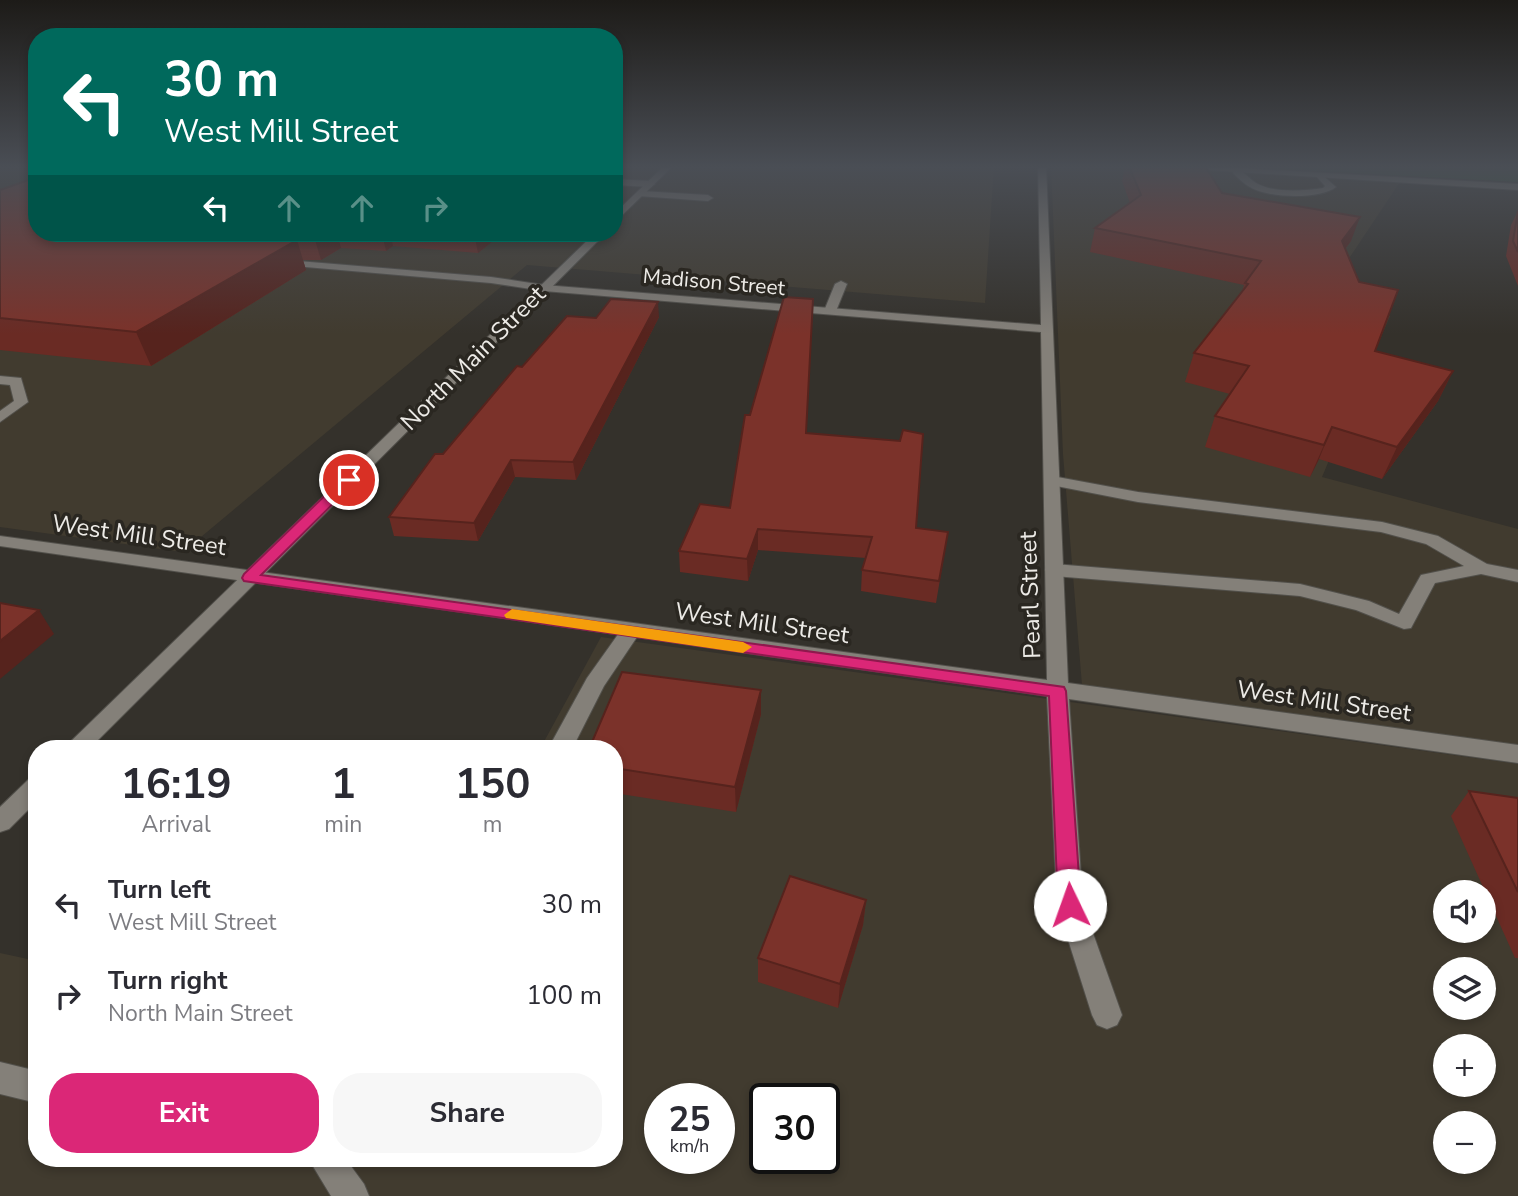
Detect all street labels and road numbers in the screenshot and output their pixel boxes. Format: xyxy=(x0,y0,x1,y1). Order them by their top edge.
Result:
street label: Madison Street xyxy=(642,262,787,302)
street label: North Main Street xyxy=(394,278,553,437)
street label: West Mill Street xyxy=(50,507,229,563)
street label: Pearl Street xyxy=(1012,530,1048,659)
street label: West Mill Street xyxy=(673,595,852,651)
street label: West Mill Street xyxy=(1235,673,1414,729)

